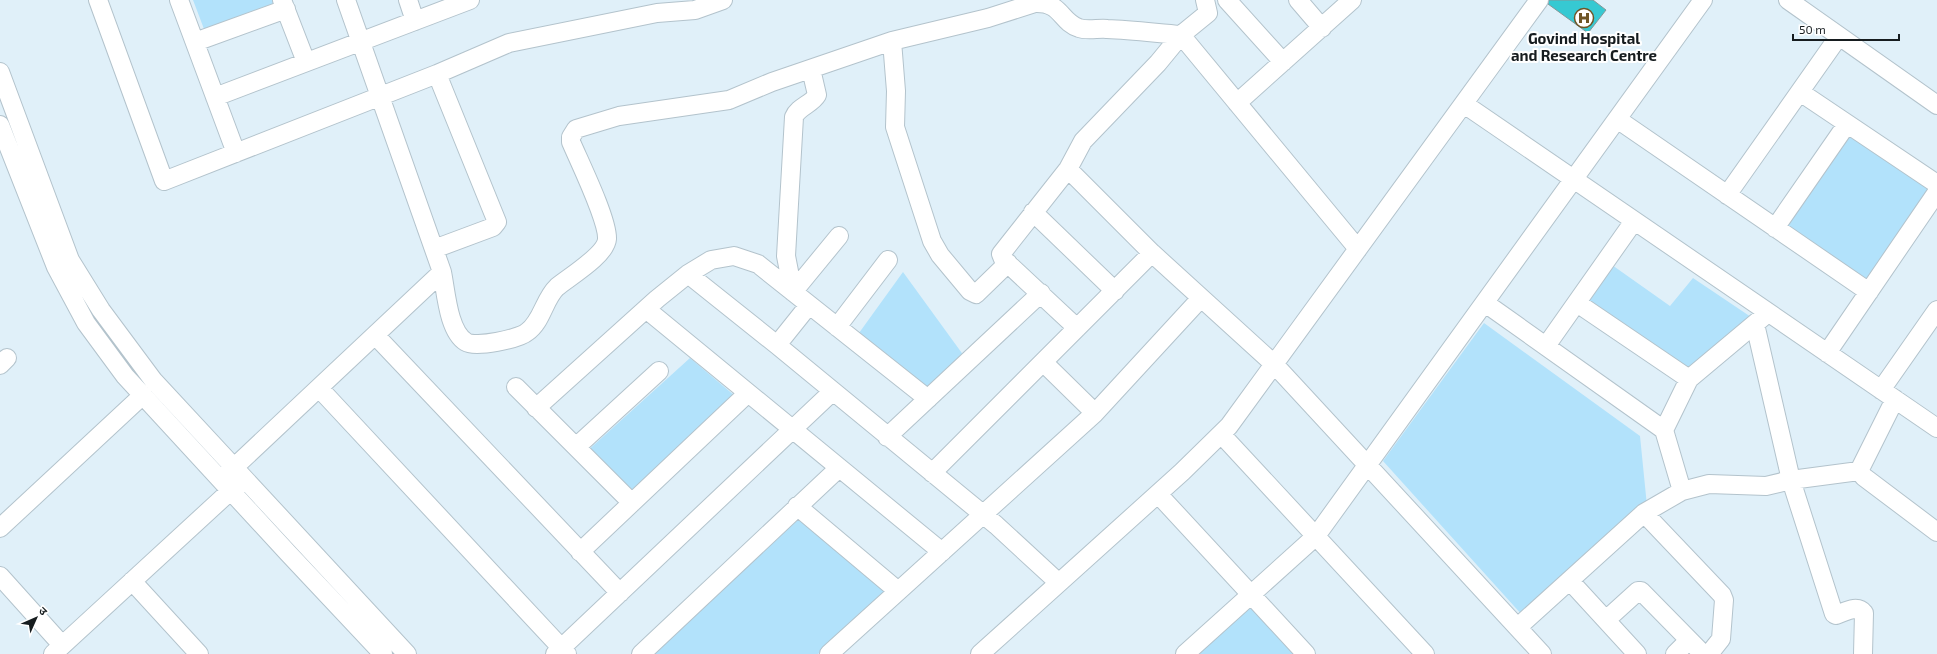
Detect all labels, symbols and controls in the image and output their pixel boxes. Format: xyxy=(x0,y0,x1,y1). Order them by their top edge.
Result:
hospital icon: Govind Hospital and Research Centre xyxy=(1573,7,1595,29)
scale bar xyxy=(1793,16,1899,42)
text: 50 m xyxy=(1799,22,1826,36)
place label: Govind Hospital and Research Centre xyxy=(1511,29,1657,64)
north arrow xyxy=(16,598,56,638)
text: उ xyxy=(37,604,51,618)

